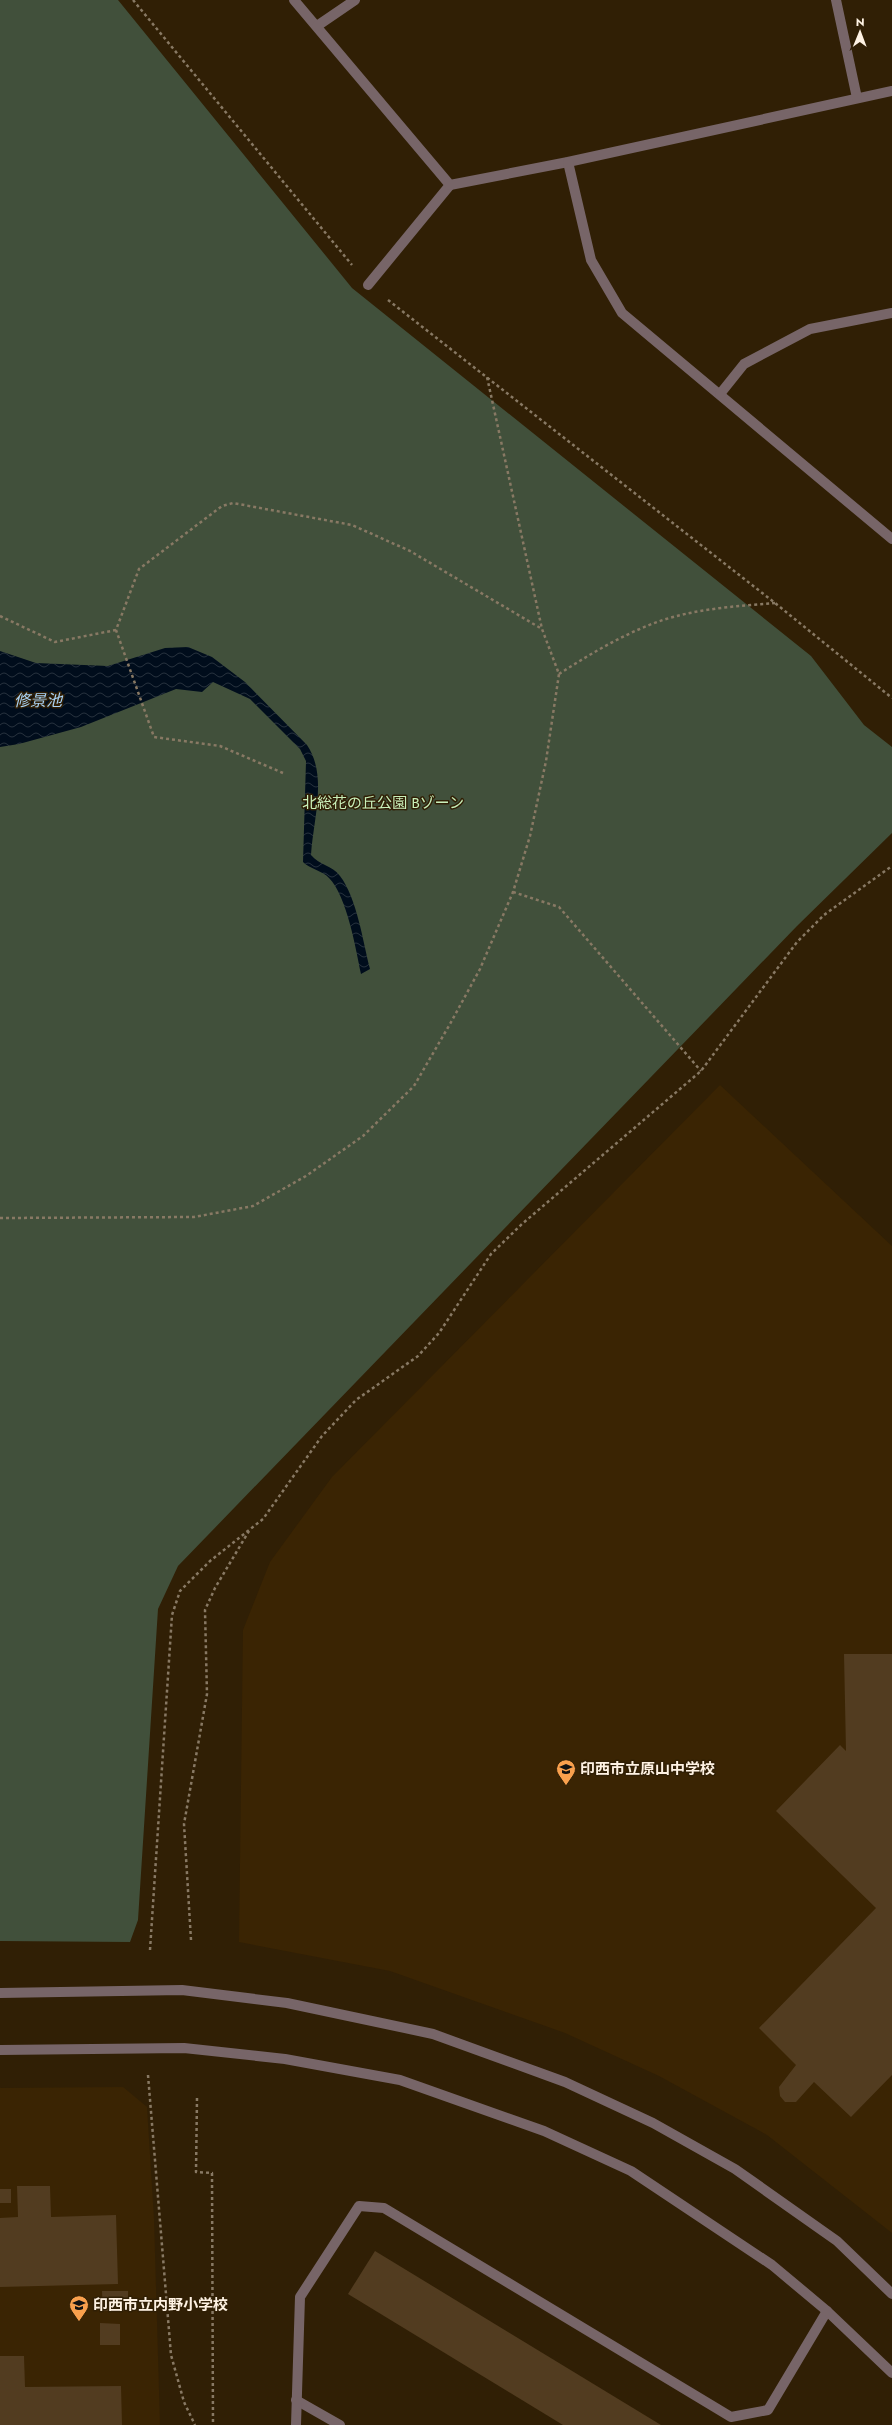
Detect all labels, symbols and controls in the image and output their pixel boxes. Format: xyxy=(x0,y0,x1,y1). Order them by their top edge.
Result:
north arrow xyxy=(840,12,880,52)
text: N xyxy=(856,14,865,30)
water label: 修景池 xyxy=(14,689,64,712)
park label: 北総花の丘公園 Bゾーン xyxy=(302,792,464,814)
school or university icon: 印西市立原山中学校 xyxy=(555,1758,577,1786)
place label: 印西市立原山中学校 xyxy=(580,1758,715,1780)
school or university icon: 印西市立内野小学校 xyxy=(68,2294,90,2322)
place label: 印西市立内野小学校 xyxy=(93,2294,228,2316)

